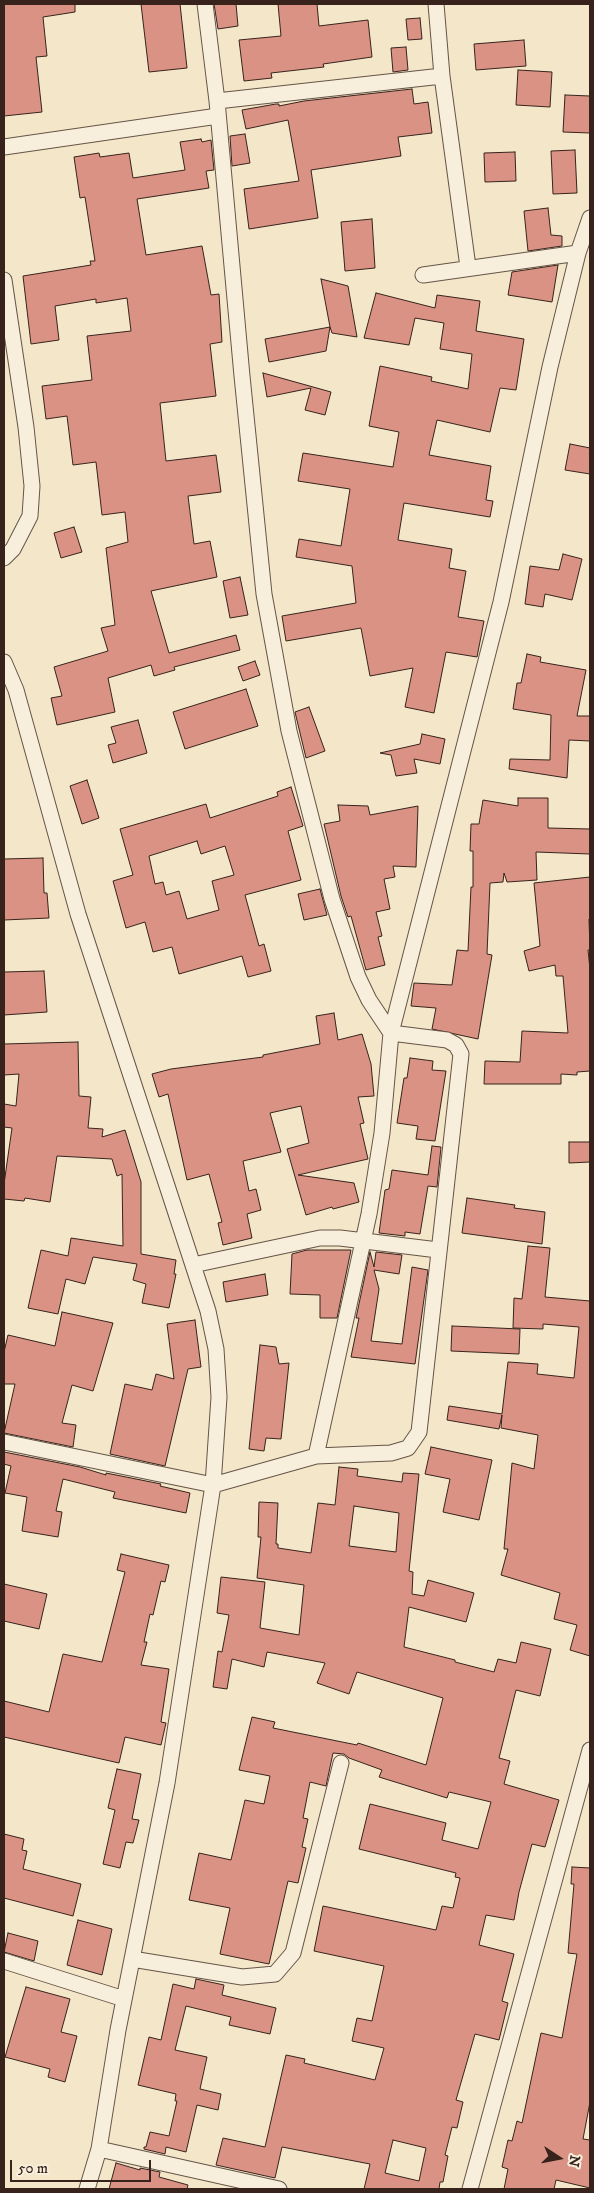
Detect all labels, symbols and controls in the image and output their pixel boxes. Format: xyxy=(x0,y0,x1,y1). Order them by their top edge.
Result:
north arrow xyxy=(534,2133,584,2183)
scale bar xyxy=(12,2150,154,2182)
text: N xyxy=(564,2154,584,2168)
text: 50 m xyxy=(18,2159,48,2178)

